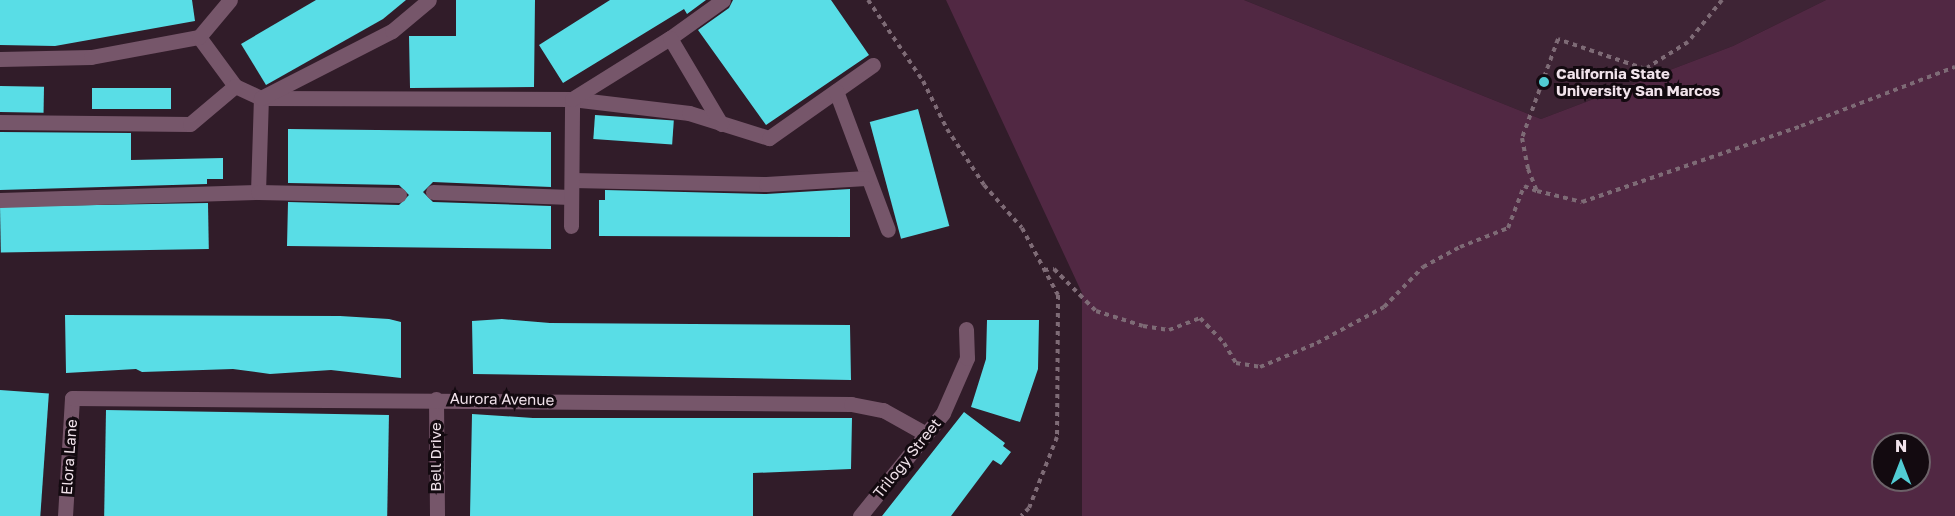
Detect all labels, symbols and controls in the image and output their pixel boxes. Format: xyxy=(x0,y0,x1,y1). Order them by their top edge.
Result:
place label: California State University San Marcos xyxy=(1556,64,1720,99)
marker: California State University San Marcos xyxy=(1537,75,1551,89)
street label: Aurora Avenue xyxy=(450,389,554,409)
street label: Trilogy Street xyxy=(869,415,945,501)
street label: Elora Lane xyxy=(57,419,81,495)
street label: Bell Drive xyxy=(427,422,445,492)
north arrow xyxy=(1871,432,1931,492)
text: N xyxy=(1895,436,1907,456)

